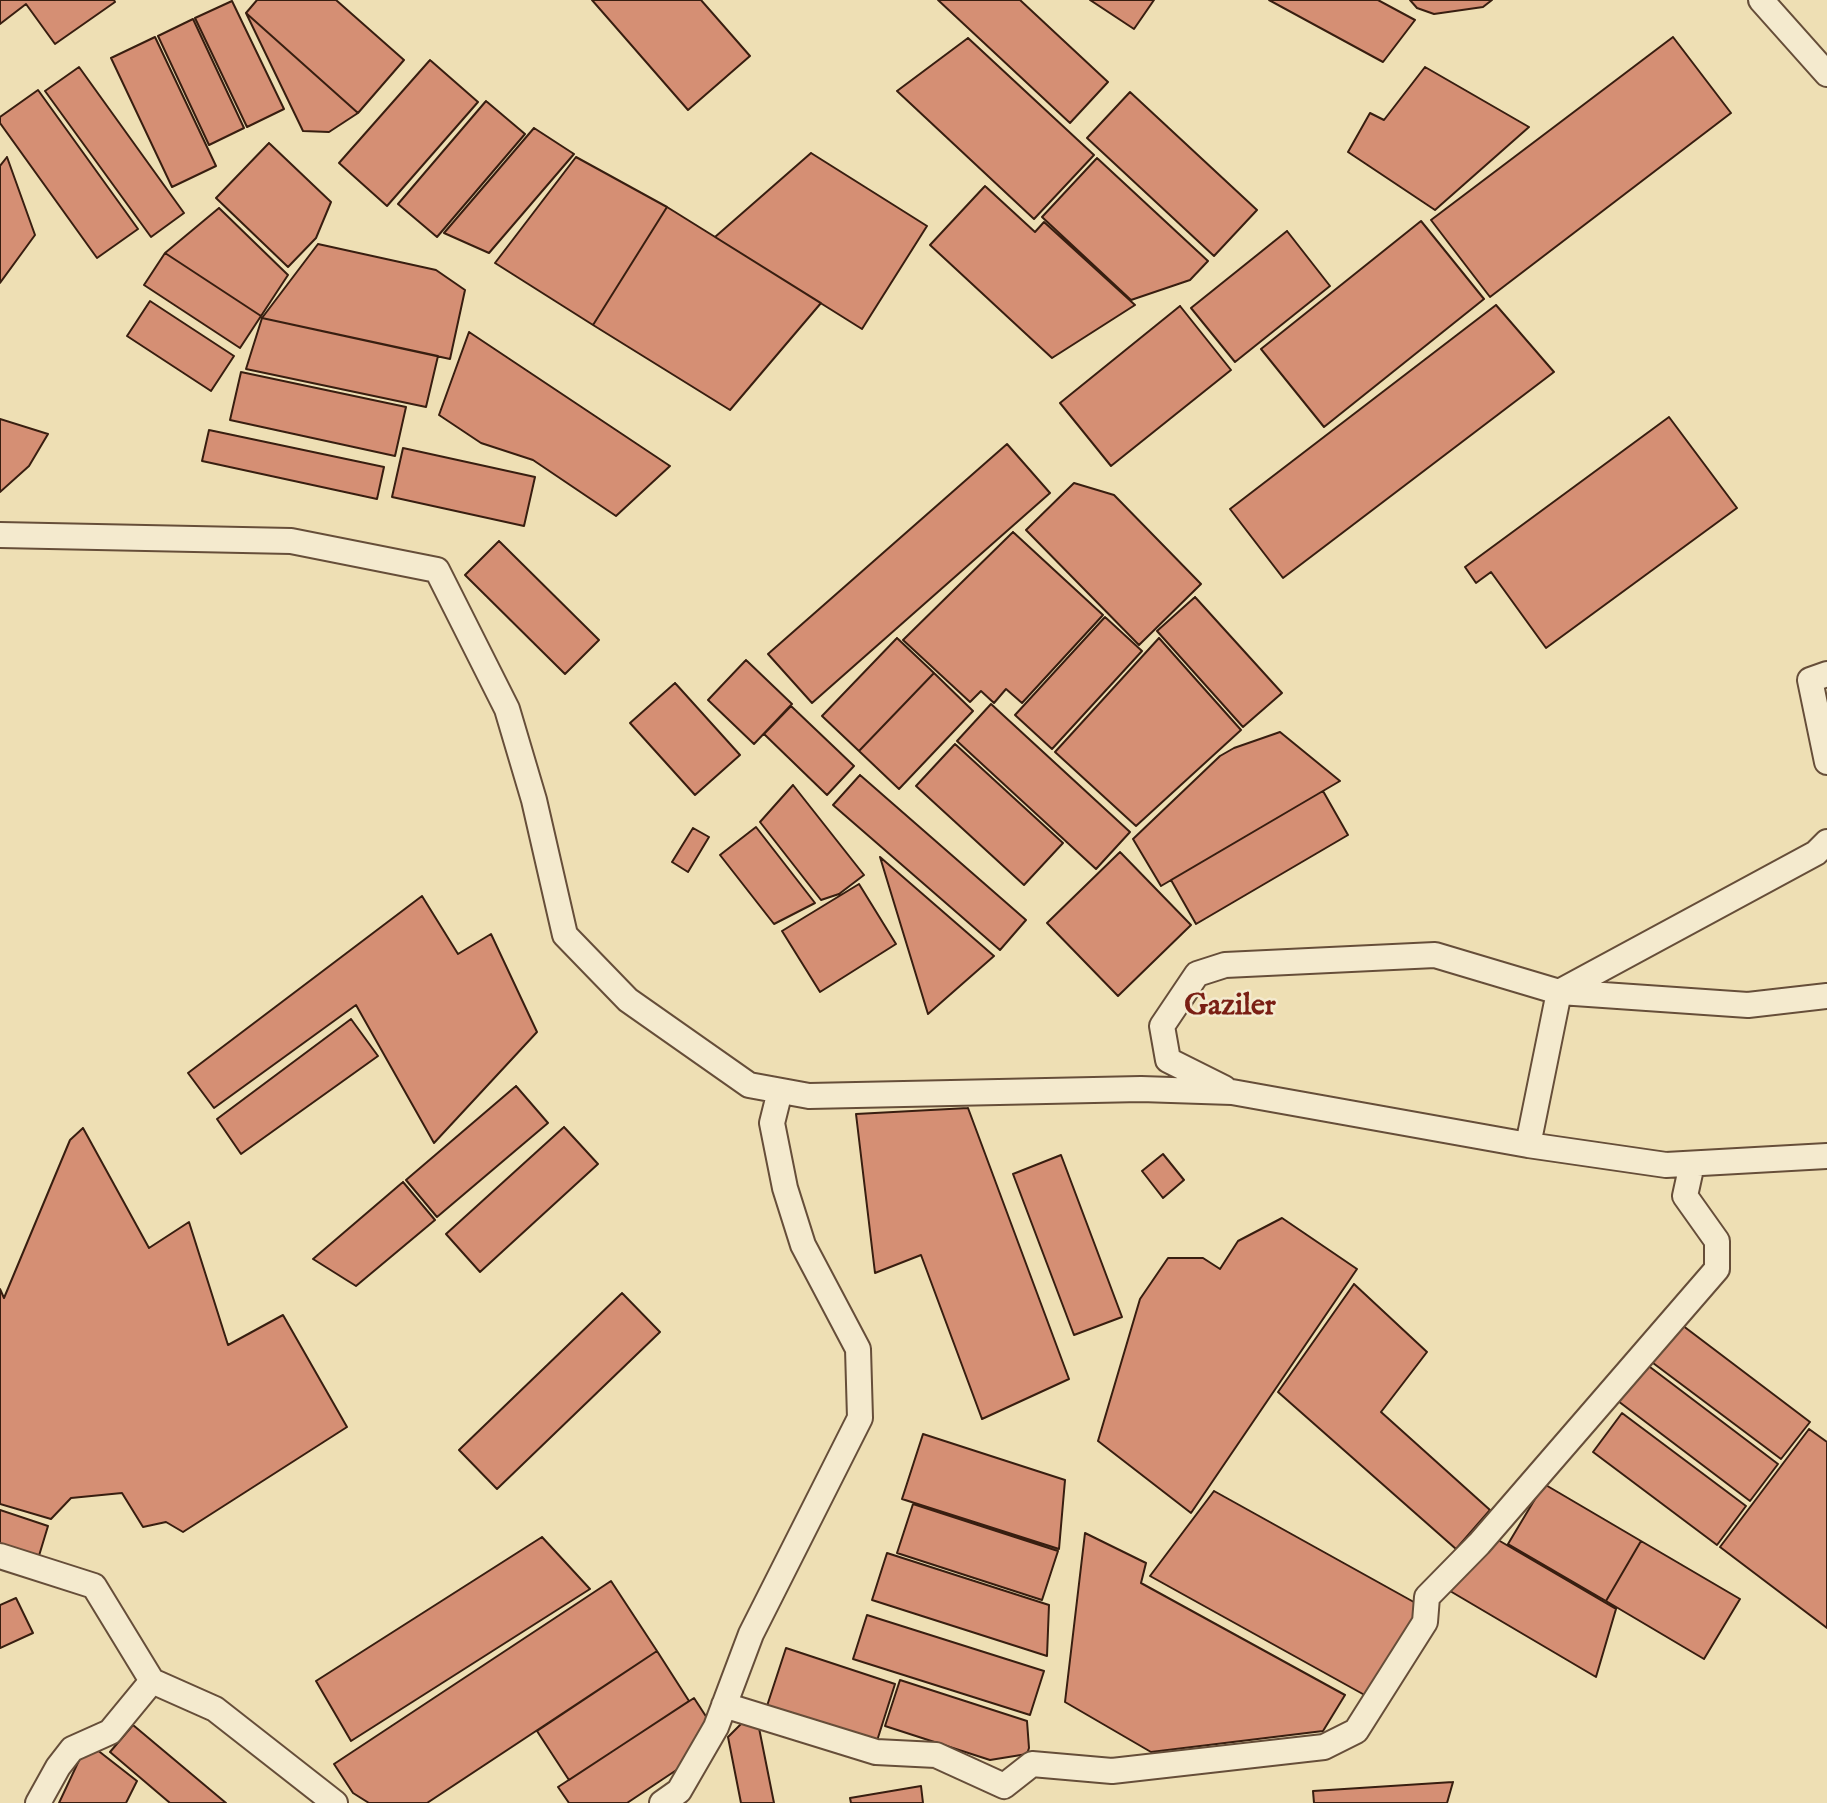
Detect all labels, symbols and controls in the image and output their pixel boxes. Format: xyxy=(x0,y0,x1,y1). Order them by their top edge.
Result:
district label: Gaziler xyxy=(1184,990,1276,1026)

